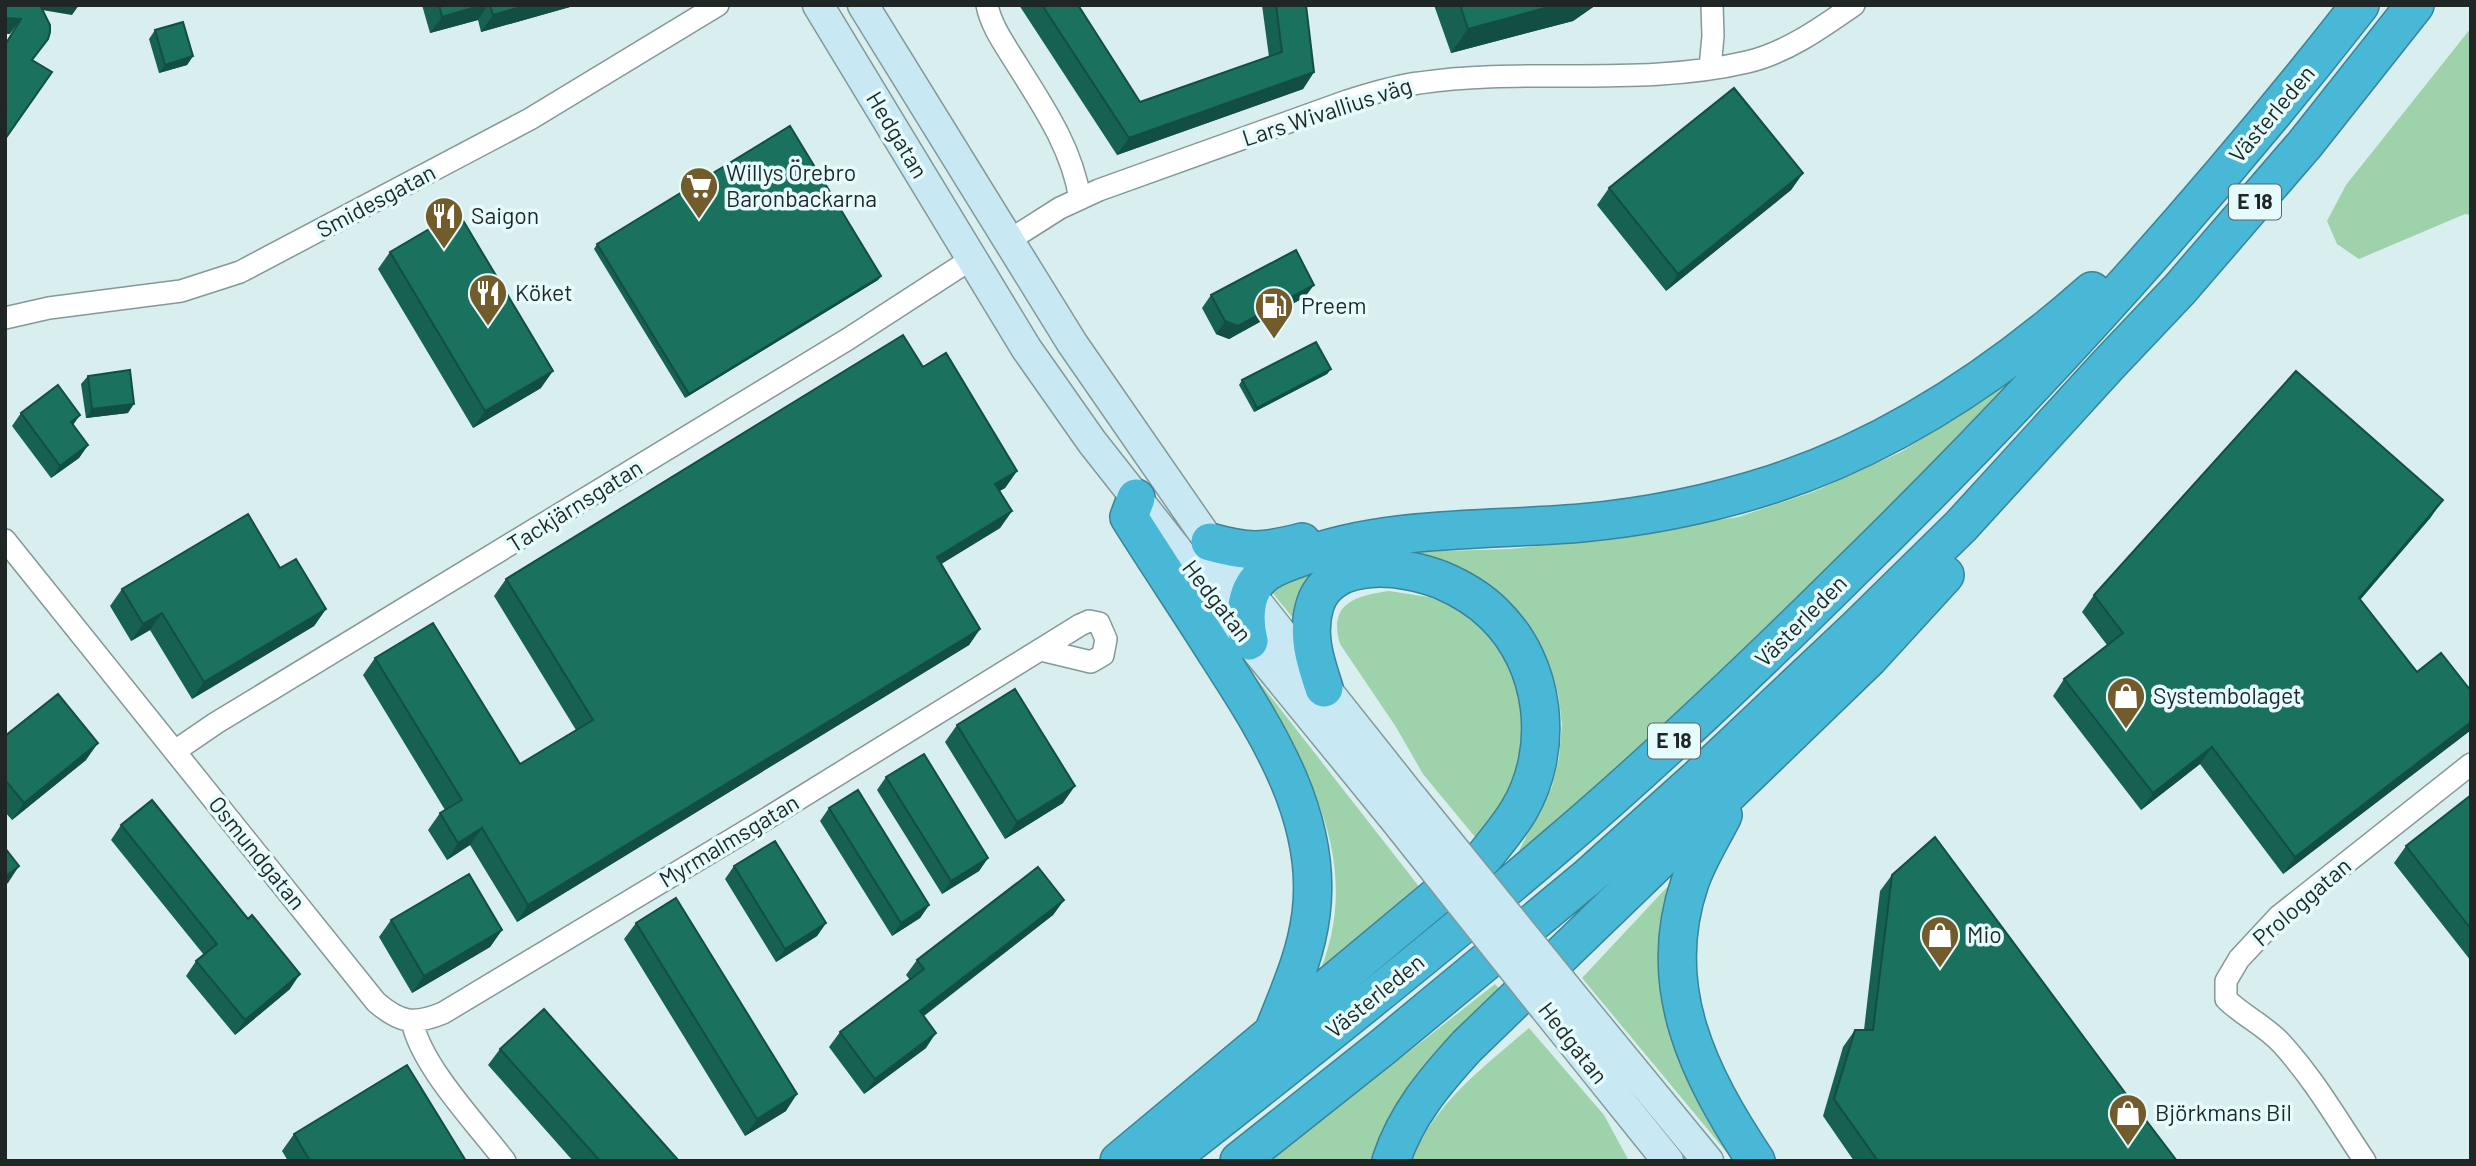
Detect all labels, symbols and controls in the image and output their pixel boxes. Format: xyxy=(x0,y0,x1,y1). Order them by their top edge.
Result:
street label: Västerleden xyxy=(2222,59,2320,168)
street label: Lars Wivallius väg xyxy=(1238,70,1415,152)
street label: Hedgatan xyxy=(861,86,935,183)
street label: Smidesgatan xyxy=(311,157,440,243)
place label: Willys Örebro Baronbackarna xyxy=(726,158,877,212)
supermarket icon: Willys Örebro Baronbackarna xyxy=(678,165,720,220)
road number: E 18 xyxy=(2229,184,2281,220)
restaurant icon: Saigon xyxy=(423,195,465,250)
place label: Saigon xyxy=(471,201,539,229)
restaurant icon: Köket xyxy=(467,272,509,327)
place label: Köket xyxy=(515,278,573,306)
fuel station icon: Preem xyxy=(1253,285,1295,340)
place label: Preem xyxy=(1301,291,1366,319)
street label: Tackjärnsgatan xyxy=(502,453,647,558)
street label: Hedgatan xyxy=(1177,554,1258,647)
street label: Västerleden xyxy=(1748,568,1852,672)
shop icon: Systembolaget xyxy=(2105,675,2147,730)
place label: Systembolaget xyxy=(2153,681,2301,709)
road number: E 18 xyxy=(1648,724,1700,758)
street label: Myrmalmsgatan xyxy=(654,787,803,893)
street label: Osmundgatan xyxy=(203,790,312,915)
street label: Prologgatan xyxy=(2246,851,2356,952)
shop icon: Mio xyxy=(1919,914,1961,969)
place label: Mio xyxy=(1967,920,2002,948)
street label: Västerleden xyxy=(1319,947,1429,1043)
street label: Hedgatan xyxy=(1533,996,1614,1089)
shop icon: Björkmans Bil xyxy=(2107,1092,2149,1147)
place label: Björkmans Bil xyxy=(2155,1098,2292,1126)

